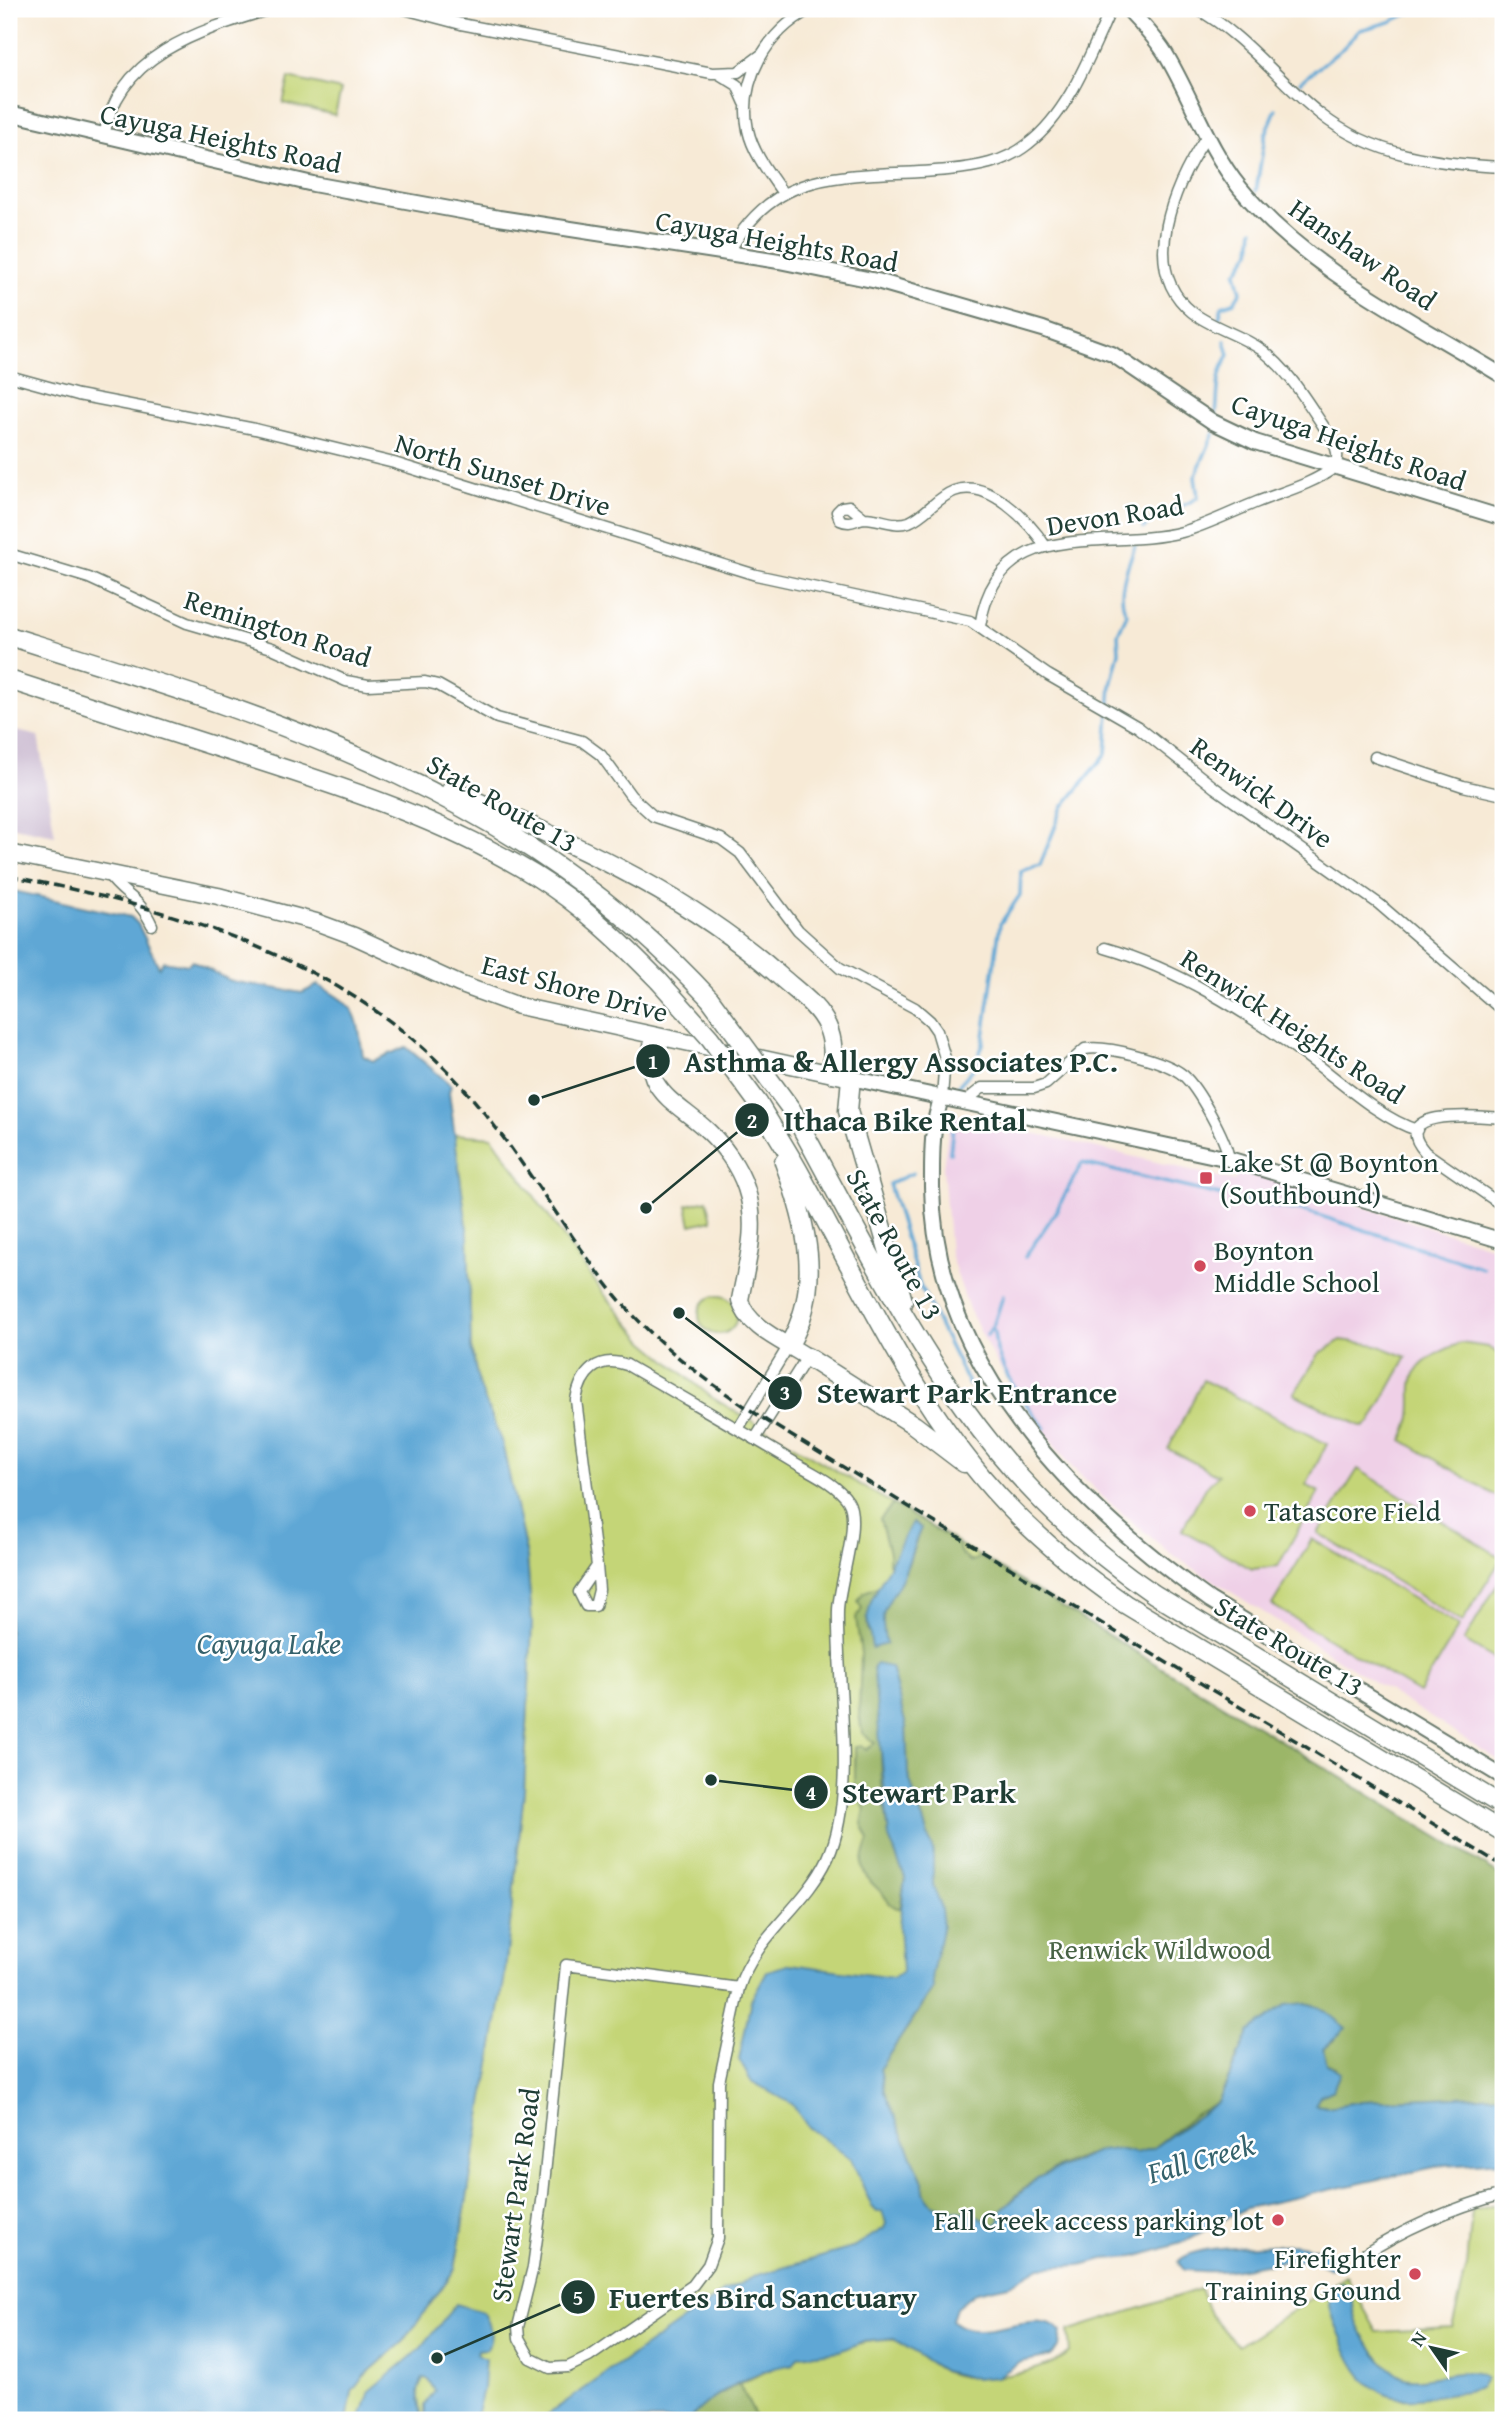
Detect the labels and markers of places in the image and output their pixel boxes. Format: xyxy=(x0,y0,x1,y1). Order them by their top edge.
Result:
callout: Asthma & Allergy Associates P.C. xyxy=(635,1036,1132,1087)
callout: Ithaca Bike Rental xyxy=(734,1095,1040,1146)
place label: Lake St @ Boynton (Southbound) xyxy=(1220,1141,1439,1214)
marker: Lake St @ Boynton (Southbound) xyxy=(1198,1170,1214,1186)
place label: Boynton Middle School xyxy=(1214,1229,1380,1302)
marker: Boynton Middle School xyxy=(1192,1258,1208,1274)
callout: Stewart Park Entrance xyxy=(768,1367,1131,1418)
place label: Tatascore Field xyxy=(1264,1490,1441,1531)
marker: Tatascore Field xyxy=(1242,1503,1258,1519)
callout: Stewart Park xyxy=(793,1767,1030,1818)
place label: Fall Creek access parking lot xyxy=(934,2199,1264,2240)
marker: Fall Creek access parking lot xyxy=(1270,2212,1286,2228)
place label: Firefighter Training Ground xyxy=(1206,2237,1401,2310)
marker: Firefighter Training Ground xyxy=(1407,2266,1423,2282)
callout: Fuertes Bird Sanctuary xyxy=(560,2272,931,2323)

